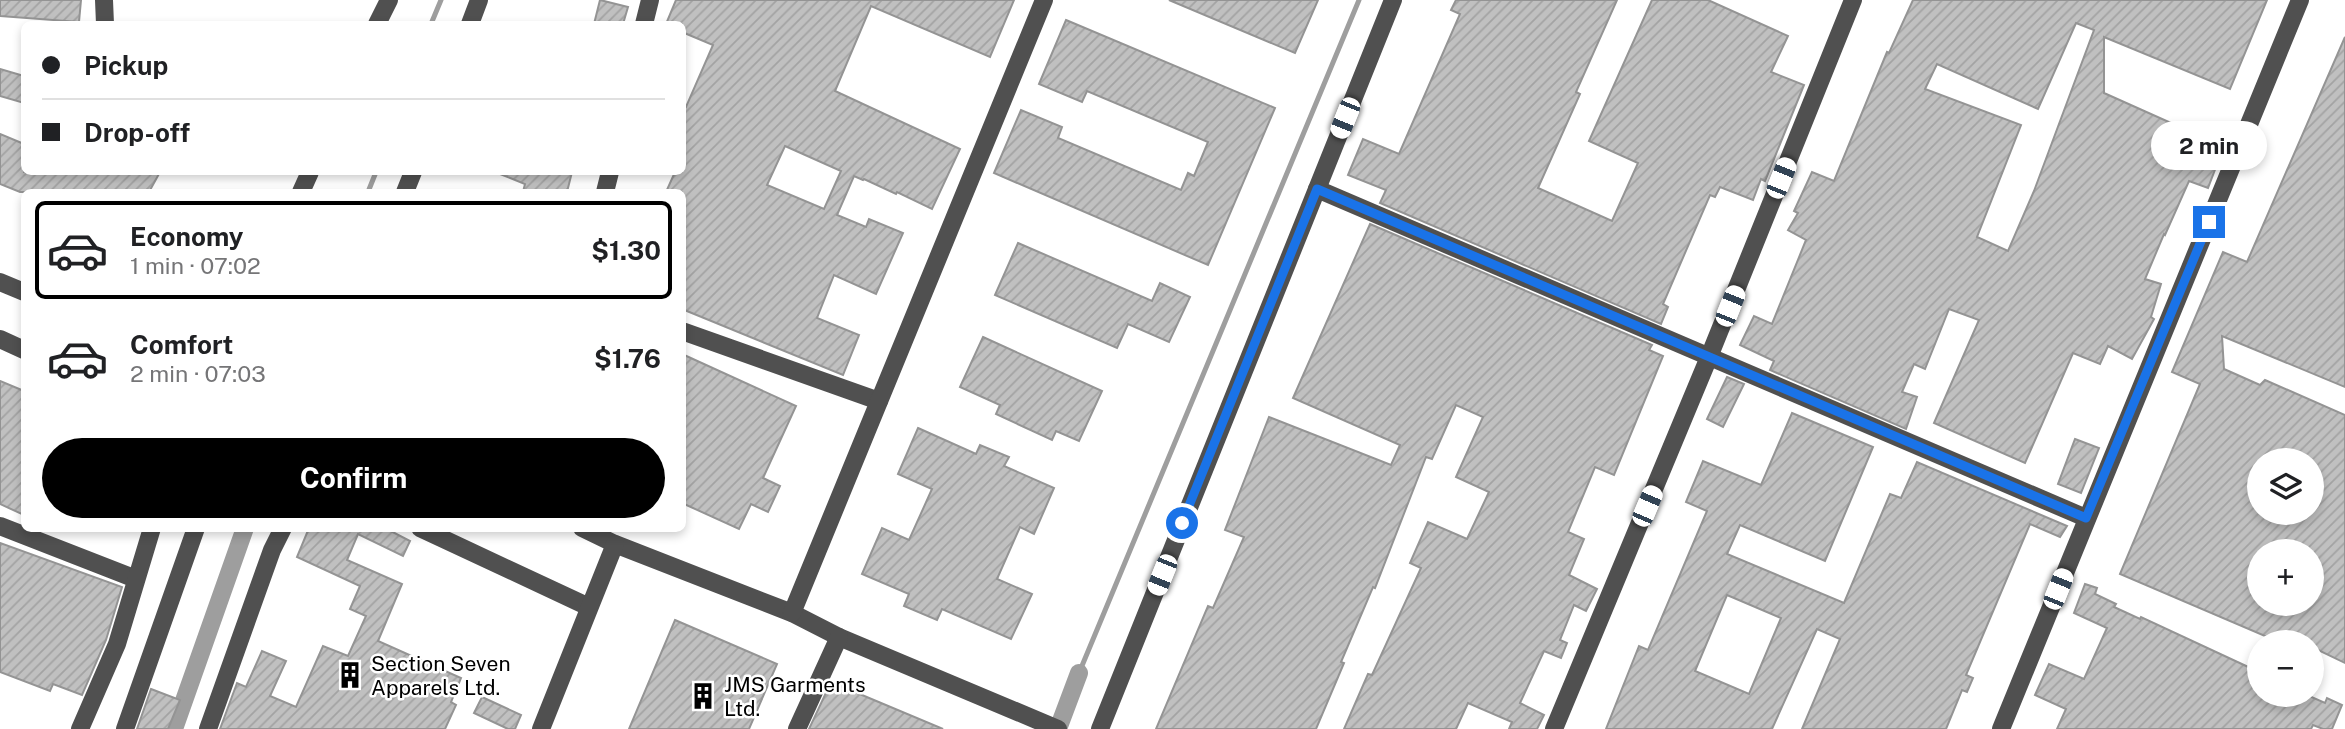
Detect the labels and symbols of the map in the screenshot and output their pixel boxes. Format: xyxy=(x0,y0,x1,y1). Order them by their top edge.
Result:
car xyxy=(1328,95,1363,141)
callout: 2 min xyxy=(2151,120,2267,170)
car xyxy=(1764,155,1799,201)
route end xyxy=(2193,206,2225,238)
car xyxy=(1713,283,1748,329)
car xyxy=(1630,483,1665,529)
route start xyxy=(1166,507,1198,539)
car xyxy=(1145,552,1180,598)
car xyxy=(2041,566,2076,612)
place label: Section Seven Apparels Ltd. xyxy=(371,651,511,700)
building icon: Section Seven Apparels Ltd. xyxy=(335,660,365,690)
place label: JMS Garments Ltd. xyxy=(724,672,866,721)
building icon: JMS Garments Ltd. xyxy=(688,681,718,711)

